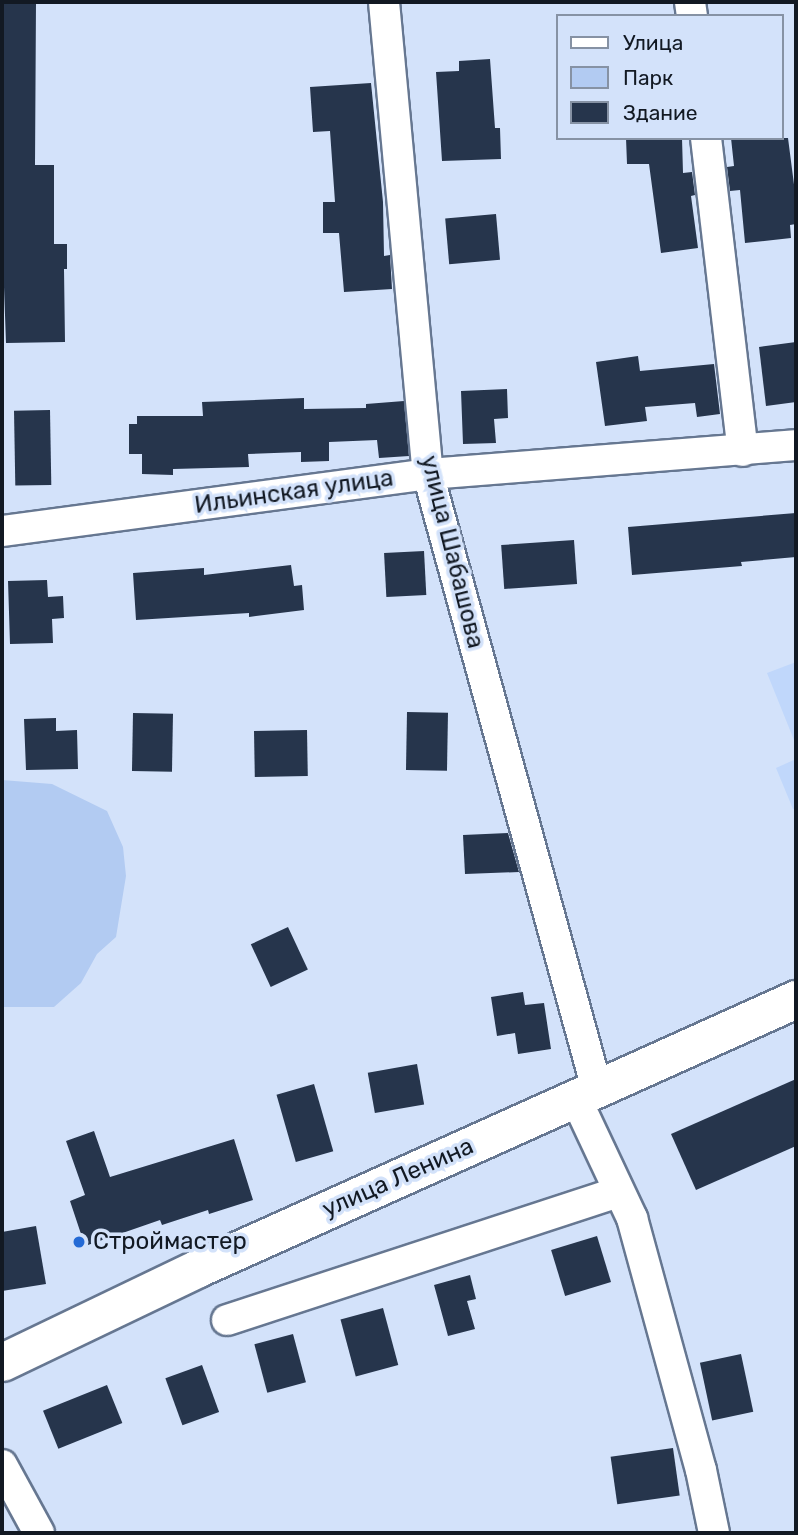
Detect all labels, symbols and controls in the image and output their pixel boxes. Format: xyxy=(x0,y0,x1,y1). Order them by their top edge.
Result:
legend xyxy=(556,14,784,140)
text: Улица xyxy=(623,30,683,55)
text: Парк xyxy=(623,65,673,90)
text: Здание xyxy=(623,100,698,125)
street label: улица Шабашова xyxy=(414,453,490,651)
street label: Ильинская улица xyxy=(193,464,395,520)
street label: улица Ленина xyxy=(318,1132,478,1224)
place label: Строймастер xyxy=(93,1228,247,1256)
marker: Строймастер xyxy=(71,1234,87,1250)

